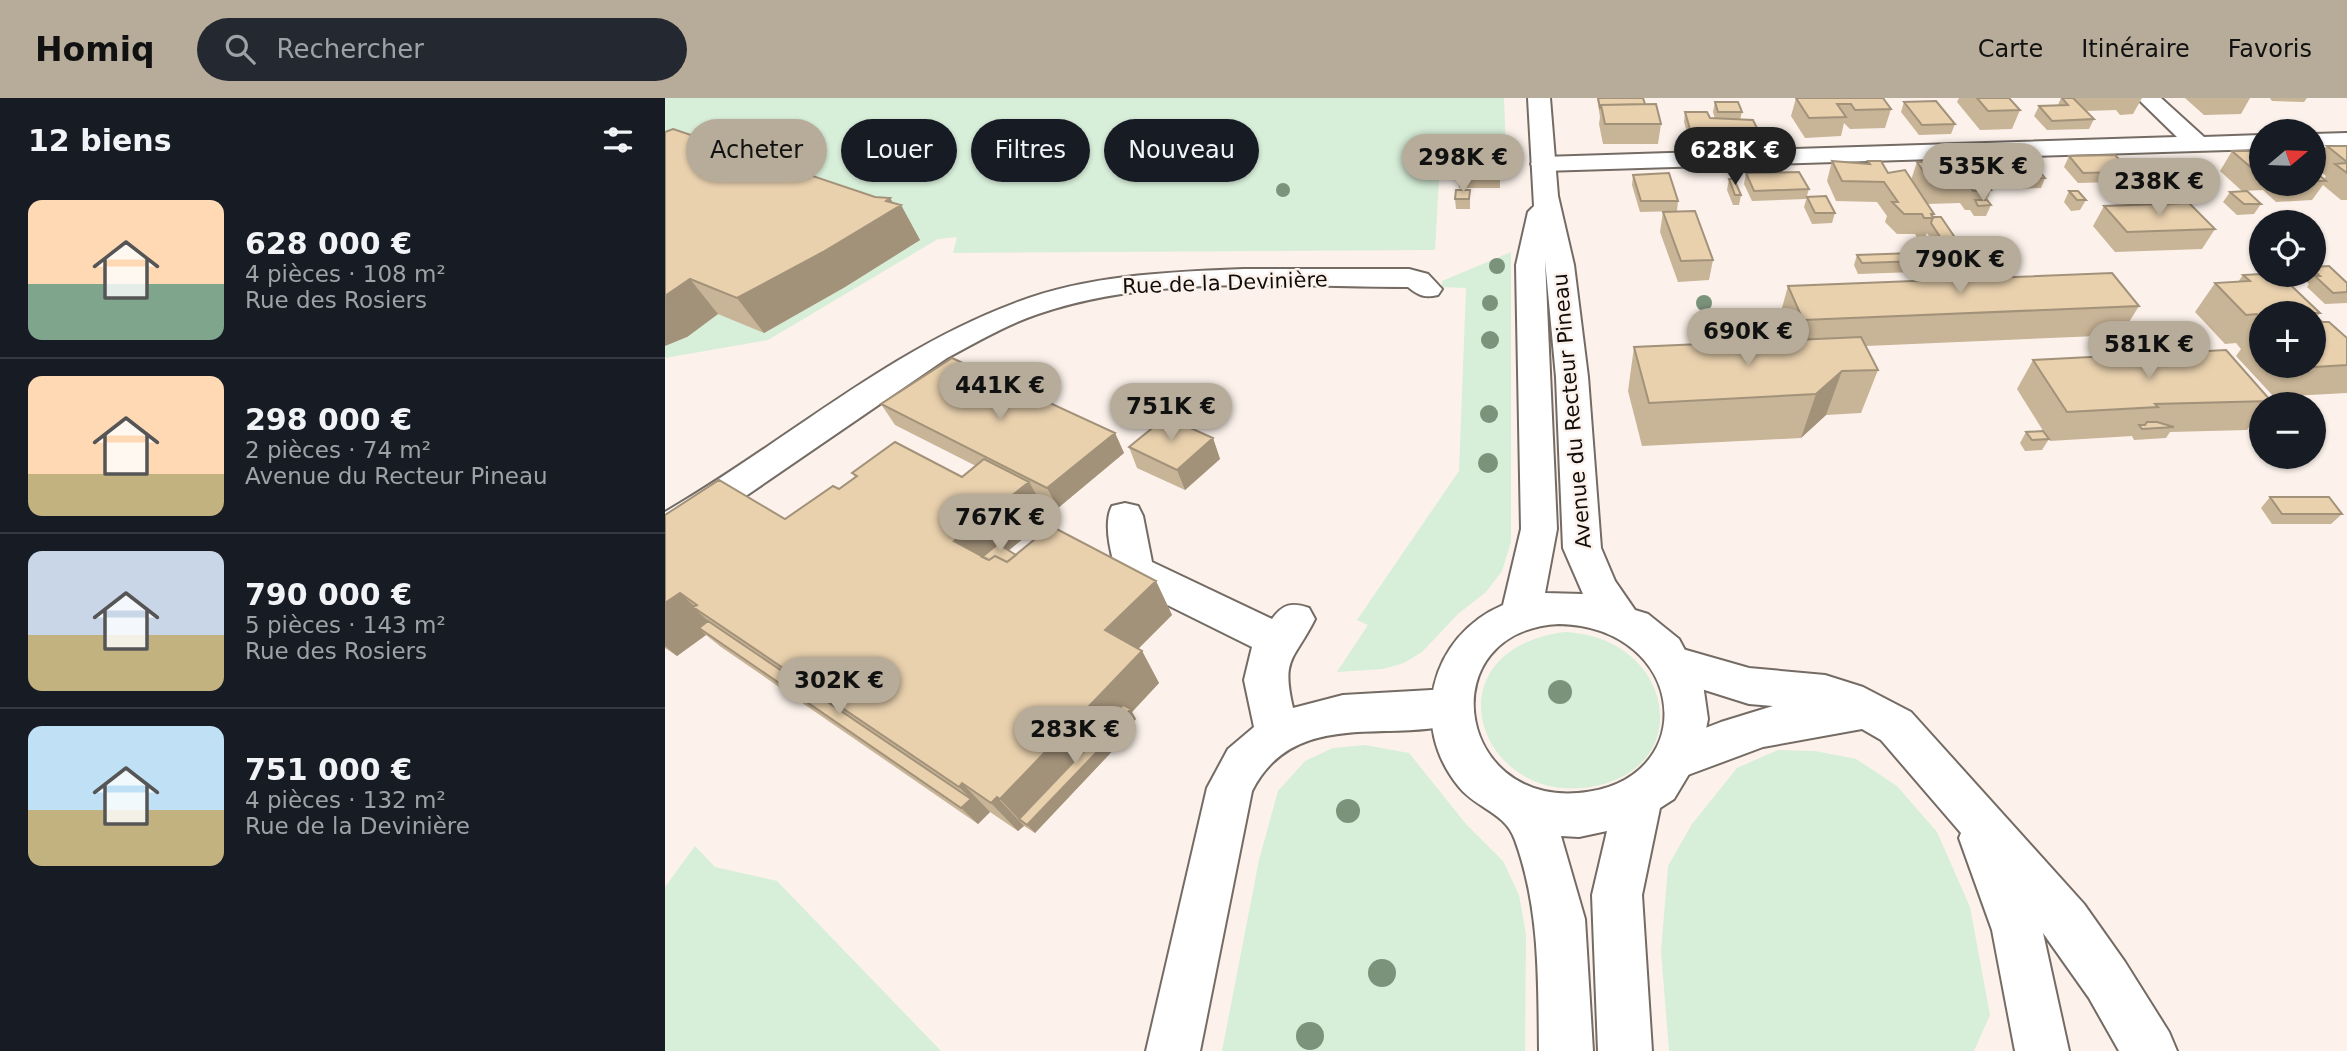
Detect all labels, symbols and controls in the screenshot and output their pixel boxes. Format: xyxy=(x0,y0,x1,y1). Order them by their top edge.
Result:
search box xyxy=(197,18,687,81)
text: Homiq xyxy=(35,30,155,69)
icon: search xyxy=(221,30,259,68)
text: Rechercher xyxy=(277,34,424,64)
text: Carte xyxy=(1978,35,2043,63)
text: Itinéraire xyxy=(2081,35,2190,63)
text: Favoris xyxy=(2228,35,2312,63)
chip: Acheter xyxy=(686,119,827,182)
chip: Louer xyxy=(841,119,957,182)
chip: Filtres xyxy=(971,119,1090,182)
chip: Nouveau xyxy=(1104,119,1259,182)
north arrow xyxy=(2249,119,2326,196)
map controls xyxy=(2249,119,2326,469)
icon: filters xyxy=(599,121,637,159)
text: 12 biens xyxy=(28,123,172,158)
pin: 628K € xyxy=(1678,127,1792,187)
pin: 298K € xyxy=(1406,134,1520,194)
text: 628K € xyxy=(1690,137,1780,163)
text: 298K € xyxy=(1418,144,1508,170)
pin: 535K € xyxy=(1926,144,2040,203)
text: 535K € xyxy=(1938,153,2028,179)
pin: 238K € xyxy=(2102,158,2216,218)
text: 238K € xyxy=(2114,168,2204,194)
button: locate xyxy=(2249,210,2326,287)
text: 628 000 € xyxy=(245,226,412,261)
icon: home xyxy=(84,228,168,312)
pin: 790K € xyxy=(1903,236,2017,296)
text: 790K € xyxy=(1915,246,2005,272)
text: 4 pièces · 108 m² xyxy=(245,261,446,287)
street label: Rue de la Devinière xyxy=(1122,267,1328,299)
street label: Avenue du Recteur Pineau xyxy=(1548,272,1596,550)
text: Rue des Rosiers xyxy=(245,287,427,313)
button: + xyxy=(2249,301,2326,378)
pin: 690K € xyxy=(1691,308,1805,368)
text: 690K € xyxy=(1703,318,1793,344)
pin: 581K € xyxy=(2092,322,2206,381)
text: 581K € xyxy=(2104,331,2194,357)
pin: 441K € xyxy=(943,362,1057,422)
text: 441K € xyxy=(955,372,1045,398)
pin: 751K € xyxy=(1114,384,1228,443)
button: − xyxy=(2249,392,2326,469)
text: 751K € xyxy=(1126,393,1216,419)
text: 298 000 € xyxy=(245,402,412,437)
icon: home xyxy=(84,404,168,488)
text: 2 pièces · 74 m² xyxy=(245,437,431,463)
text: Avenue du Recteur Pineau xyxy=(245,463,548,489)
pin: 767K € xyxy=(943,494,1057,554)
text: 767K € xyxy=(955,504,1045,530)
text: 790 000 € xyxy=(245,577,412,612)
icon: home xyxy=(84,579,168,663)
text: 5 pièces · 143 m² xyxy=(245,612,446,638)
text: Rue des Rosiers xyxy=(245,638,427,664)
pin: 302K € xyxy=(782,658,896,717)
text: 302K € xyxy=(794,667,884,693)
pin: 283K € xyxy=(1018,706,1132,766)
text: 283K € xyxy=(1030,716,1120,742)
text: 751 000 € xyxy=(245,752,412,787)
icon: home xyxy=(84,754,168,838)
text: 4 pièces · 132 m² xyxy=(245,787,446,813)
text: Rue de la Devinière xyxy=(245,813,470,839)

